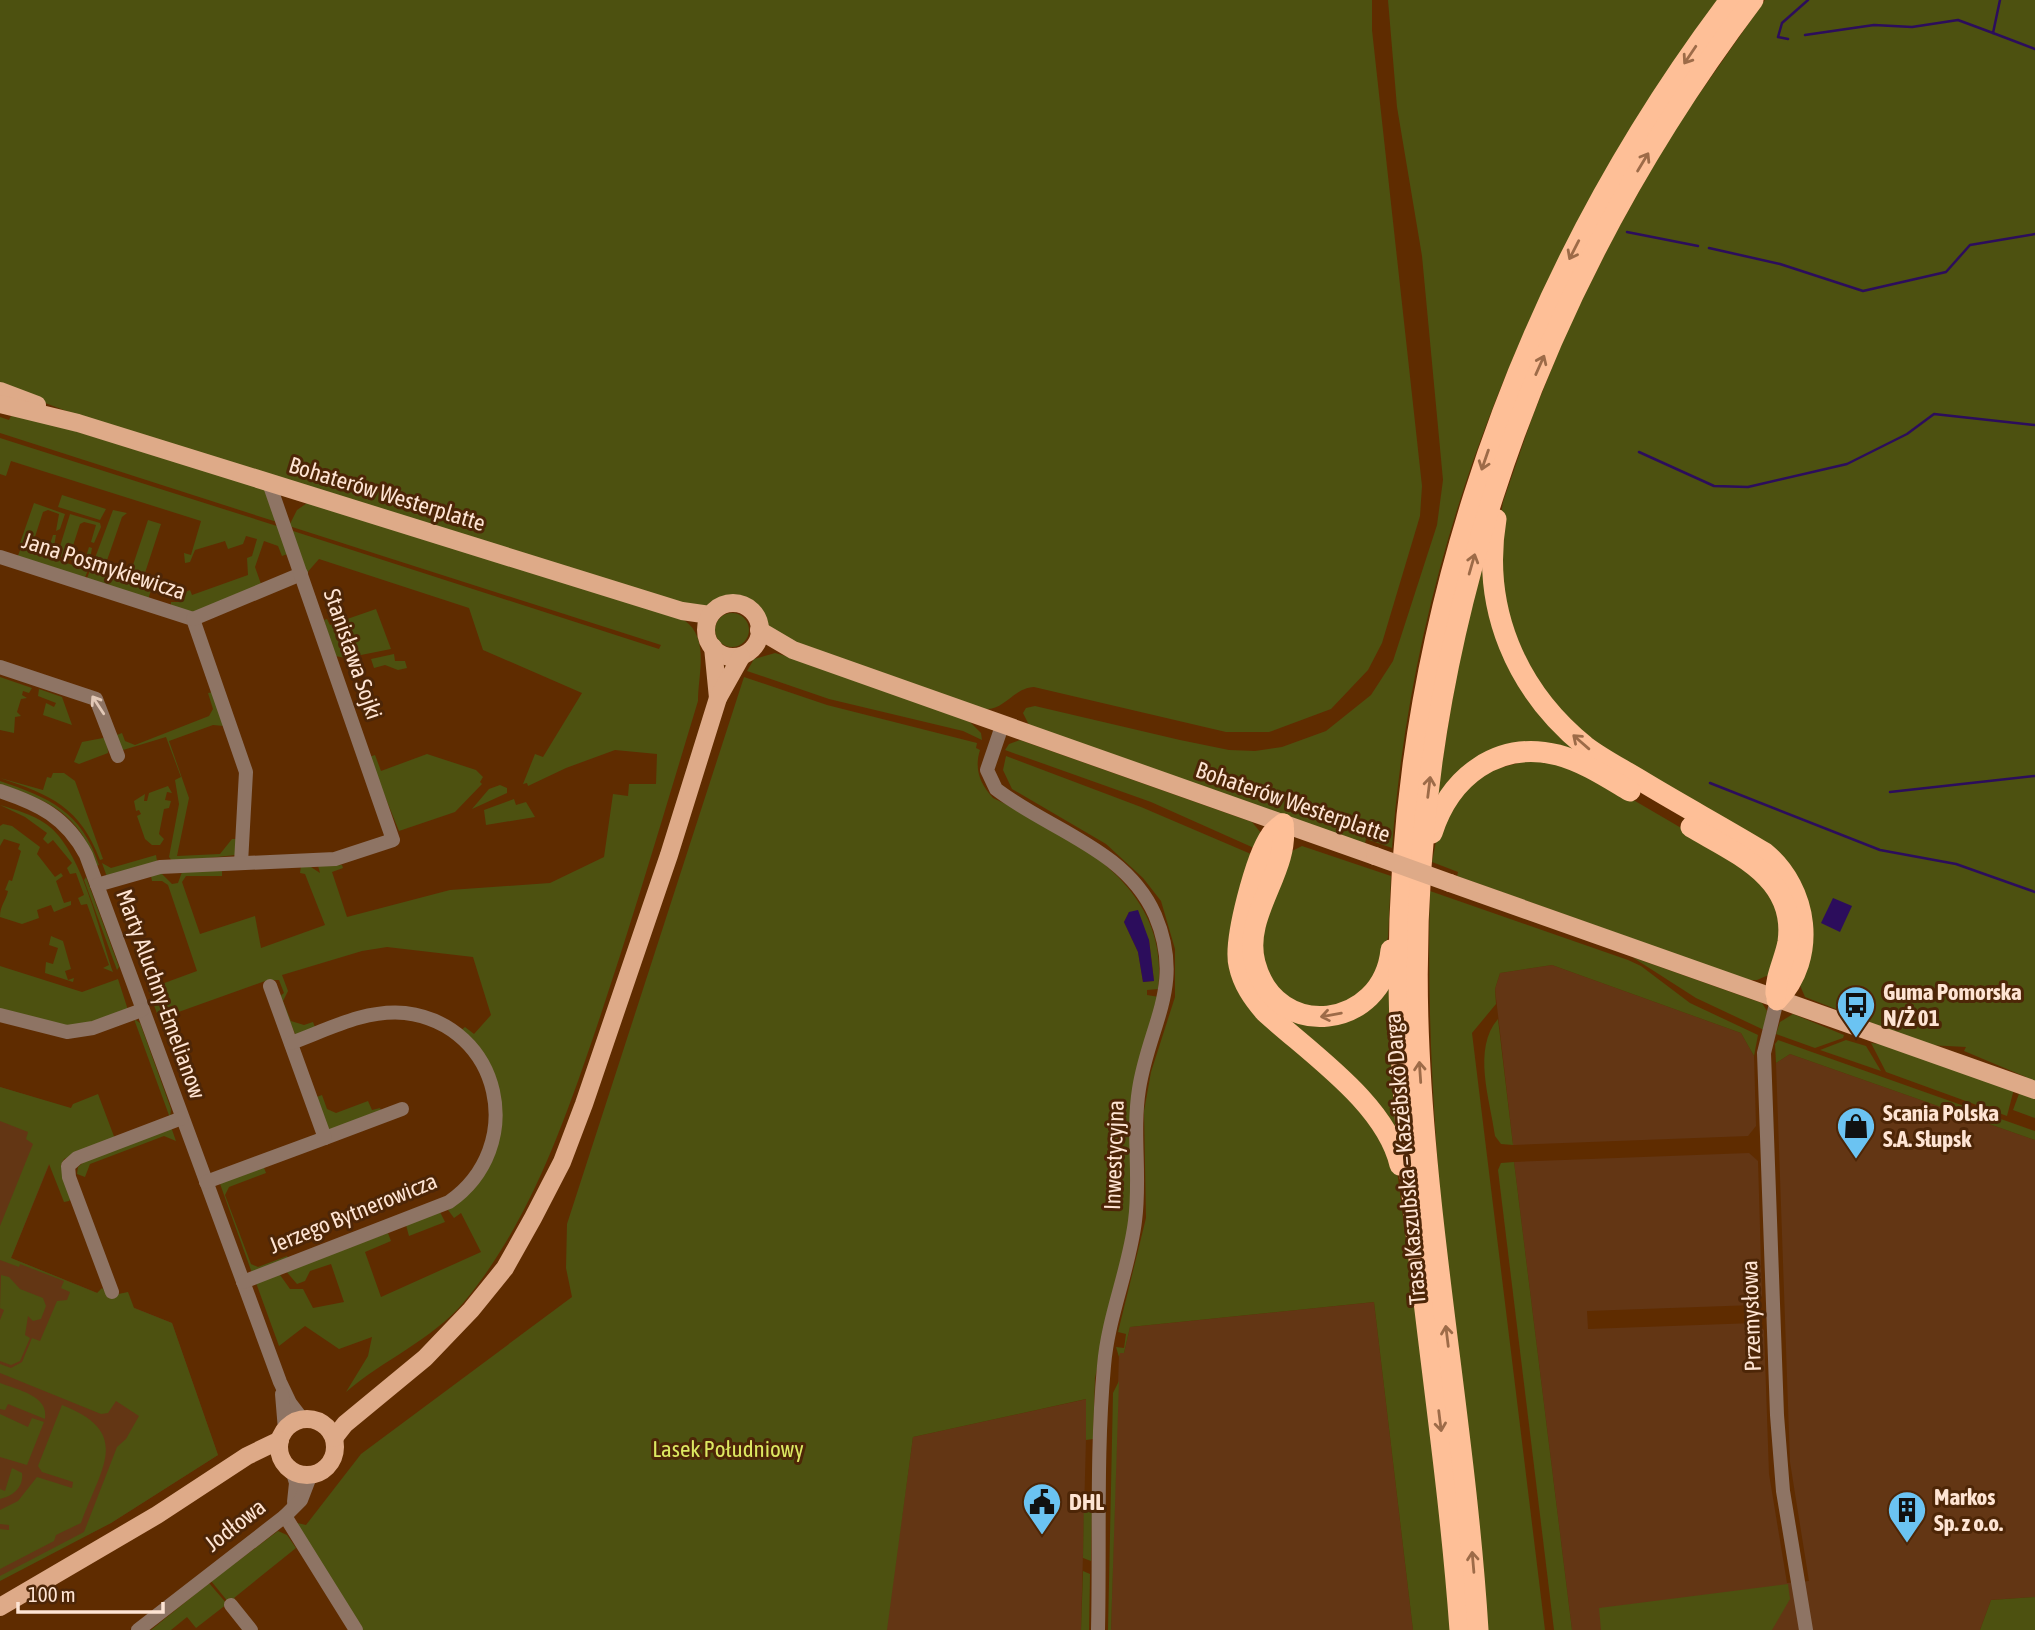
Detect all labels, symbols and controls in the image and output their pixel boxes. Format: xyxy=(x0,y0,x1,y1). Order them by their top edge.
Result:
one-way arrow xyxy=(1683,45,1697,64)
one-way arrow xyxy=(1636,152,1650,172)
one-way arrow xyxy=(1566,239,1580,260)
one-way arrow xyxy=(1534,354,1547,376)
one-way arrow xyxy=(1478,448,1491,470)
street label: Bohaterów Westerplatte xyxy=(286,452,488,536)
street label: Jana Posmykiewicza xyxy=(19,527,189,605)
one-way arrow xyxy=(1466,553,1479,576)
street label: Stanisława Sojki xyxy=(319,585,387,723)
one-way arrow xyxy=(90,696,105,715)
one-way arrow xyxy=(1572,734,1590,750)
street label: Bohaterów Westerplatte xyxy=(1192,757,1394,847)
one-way arrow xyxy=(1422,776,1435,799)
street label: Marty Aluchny-Emelianow xyxy=(111,886,211,1102)
place label: Guma Pomorska N/Ż 01 xyxy=(1883,979,2022,1031)
bus stop icon: Guma Pomorska N/Ż 01 xyxy=(1835,984,1877,1039)
one-way arrow xyxy=(1320,1009,1343,1022)
street label: Trasa Kaszubska – Kaszëbskô Darga xyxy=(1379,1012,1431,1306)
one-way arrow xyxy=(1413,1061,1426,1084)
street label: Inwestycyjna xyxy=(1099,1100,1129,1210)
place label: Scania Polska S.A. Słupsk xyxy=(1883,1100,1999,1152)
shop icon: Scania Polska S.A. Słupsk xyxy=(1835,1105,1877,1160)
street label: Jerzego Bytnerowicza xyxy=(265,1167,441,1259)
street label: Przemysłowa xyxy=(1736,1260,1766,1372)
one-way arrow xyxy=(1441,1325,1454,1348)
one-way arrow xyxy=(1434,1409,1447,1432)
park label: Lasek Południowy xyxy=(652,1436,804,1462)
public building icon: DHL xyxy=(1021,1481,1063,1536)
place label: Markos Sp. z o.o. xyxy=(1934,1484,2003,1536)
place label: DHL xyxy=(1069,1489,1104,1515)
building icon: Markos Sp. z o.o. xyxy=(1886,1489,1928,1544)
street label: Jodłowa xyxy=(200,1493,270,1557)
one-way arrow xyxy=(1466,1551,1479,1574)
scale bar xyxy=(18,1570,163,1614)
text: 100 m xyxy=(28,1582,76,1606)

